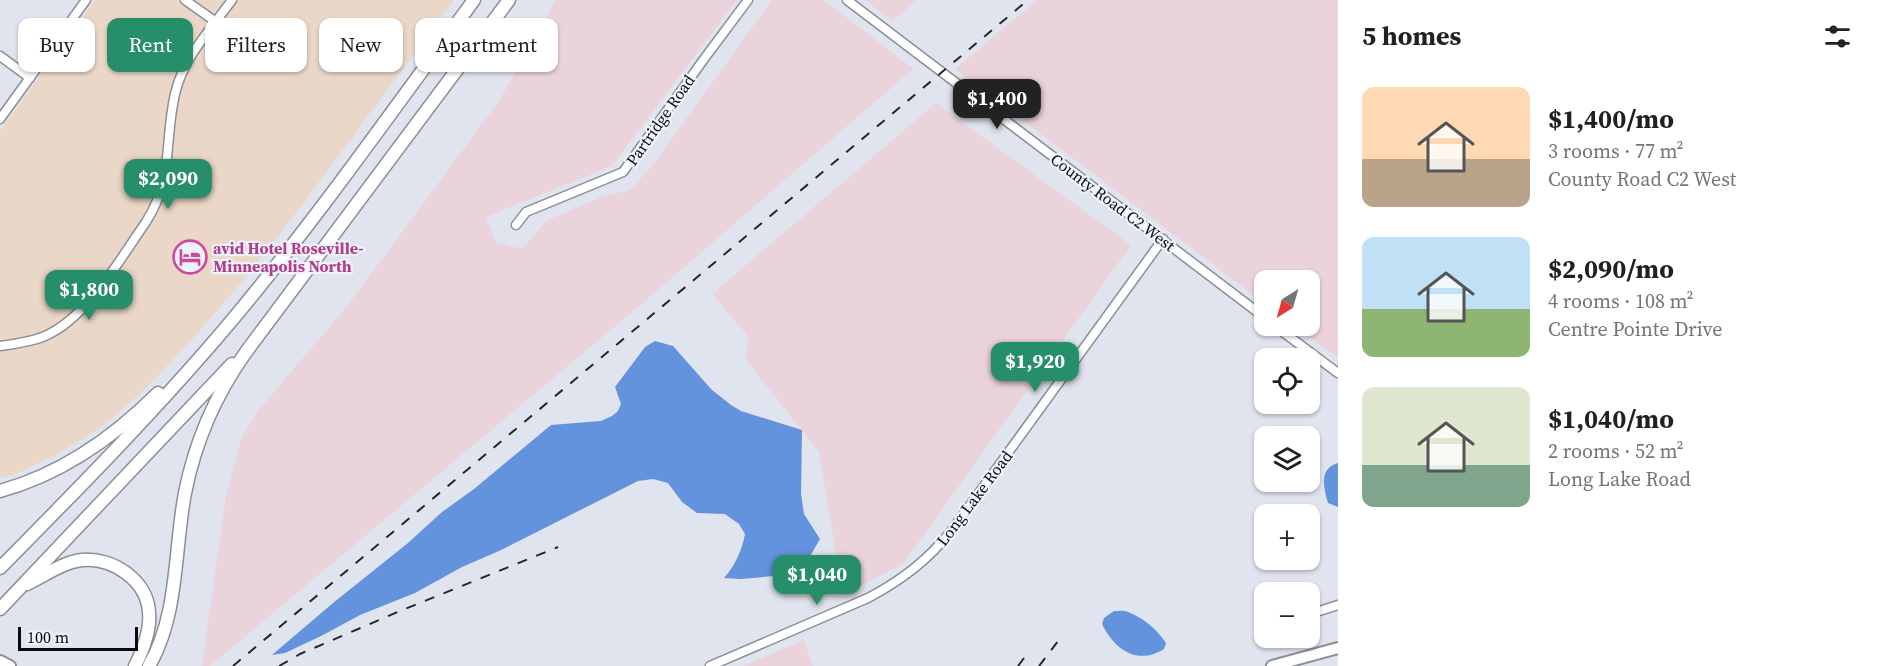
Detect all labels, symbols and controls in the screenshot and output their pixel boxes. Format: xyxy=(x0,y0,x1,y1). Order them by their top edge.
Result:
chip: Buy xyxy=(18,18,95,72)
chip: Rent xyxy=(107,18,193,72)
chip: Filters xyxy=(205,18,307,72)
chip: New xyxy=(319,18,403,72)
chip: Apartment xyxy=(415,18,558,72)
text: 5 homes xyxy=(1362,18,1461,54)
icon: filters xyxy=(1821,20,1854,53)
street label: Partridge Road xyxy=(620,70,700,170)
pin: $1,400 xyxy=(948,79,1046,130)
text: $1,400 xyxy=(967,84,1027,112)
text: $1,400/mo xyxy=(1548,101,1674,137)
icon: home xyxy=(1410,111,1482,183)
text: 3 rooms · 77 m² xyxy=(1548,137,1684,165)
street label: County Road C2 West xyxy=(1046,148,1180,257)
pin: $2,090 xyxy=(119,159,217,210)
text: $2,090 xyxy=(138,164,198,192)
text: County Road C2 West xyxy=(1548,165,1736,193)
place label: avid Hotel Roseville- Minneapolis North xyxy=(213,237,364,277)
hotel icon: avid Hotel Roseville- Minneapolis North xyxy=(172,239,208,275)
text: $2,090/mo xyxy=(1548,251,1674,287)
icon: home xyxy=(1410,261,1482,333)
pin: $1,800 xyxy=(40,270,138,321)
north arrow xyxy=(1254,270,1320,336)
map controls xyxy=(1254,270,1320,648)
text: $1,800 xyxy=(59,275,119,303)
text: 4 rooms · 108 m² xyxy=(1548,287,1694,315)
text: Centre Pointe Drive xyxy=(1548,315,1722,343)
pin: $1,920 xyxy=(986,342,1084,393)
text: $1,920 xyxy=(1005,347,1065,375)
button: locate xyxy=(1254,348,1320,414)
text: $1,040/mo xyxy=(1548,401,1674,437)
icon: home xyxy=(1410,411,1482,483)
button: layers xyxy=(1254,426,1320,492)
text: 2 rooms · 52 m² xyxy=(1548,437,1684,465)
street label: Long Lake Road xyxy=(931,446,1017,550)
text: Long Lake Road xyxy=(1548,465,1691,493)
button: + xyxy=(1254,504,1320,570)
pin: $1,040 xyxy=(768,555,866,606)
text: $1,040 xyxy=(787,560,847,588)
button: − xyxy=(1254,582,1320,648)
scale bar xyxy=(18,624,138,652)
text: 100 m xyxy=(27,626,69,648)

